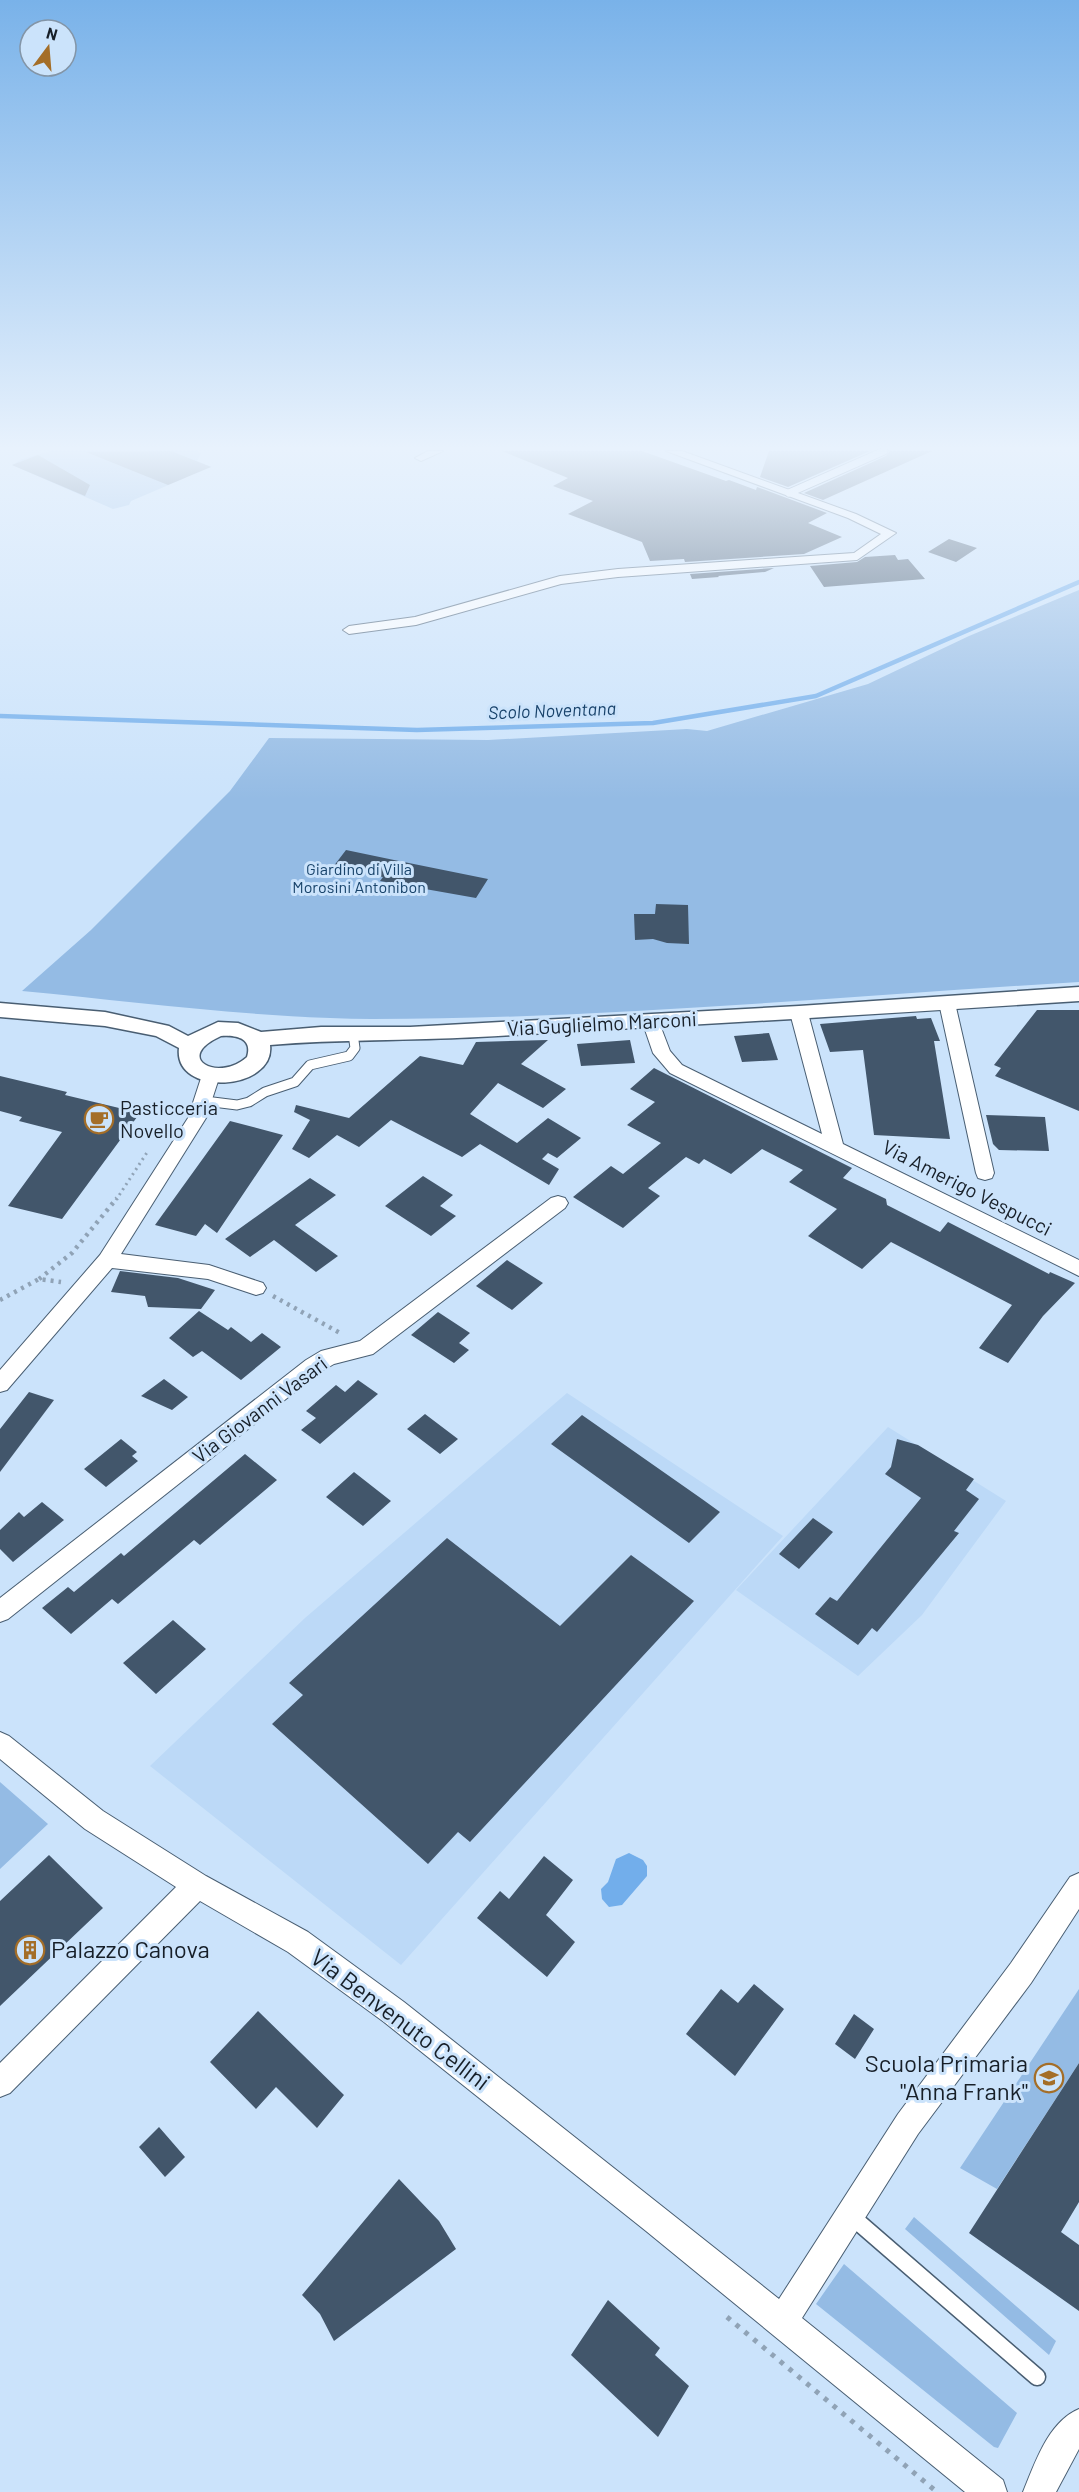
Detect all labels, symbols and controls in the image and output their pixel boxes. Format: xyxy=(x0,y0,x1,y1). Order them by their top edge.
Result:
north arrow xyxy=(18,18,78,78)
text: N xyxy=(45,23,60,44)
water label: Scolo Noventana xyxy=(488,697,616,723)
park label: Giardino di Villa Morosini Antonibon xyxy=(292,859,426,896)
street label: Via Guglielmo Marconi xyxy=(507,1006,697,1040)
place label: Pasticceria Novello xyxy=(120,1095,218,1142)
cafe icon: Pasticceria Novello xyxy=(83,1103,115,1135)
street label: Via Amerigo Vespucci xyxy=(879,1134,1056,1240)
street label: Via Giovanni Vasari xyxy=(187,1351,331,1468)
building icon: Palazzo Canova xyxy=(14,1934,46,1966)
place label: Palazzo Canova xyxy=(51,1934,210,1963)
street label: Via Benvenuto Cellini xyxy=(305,1942,496,2096)
place label: Scuola Primaria "Anna Frank" xyxy=(865,2048,1028,2105)
school or university icon: Scuola Primaria "Anna Frank" xyxy=(1033,2062,1065,2094)

